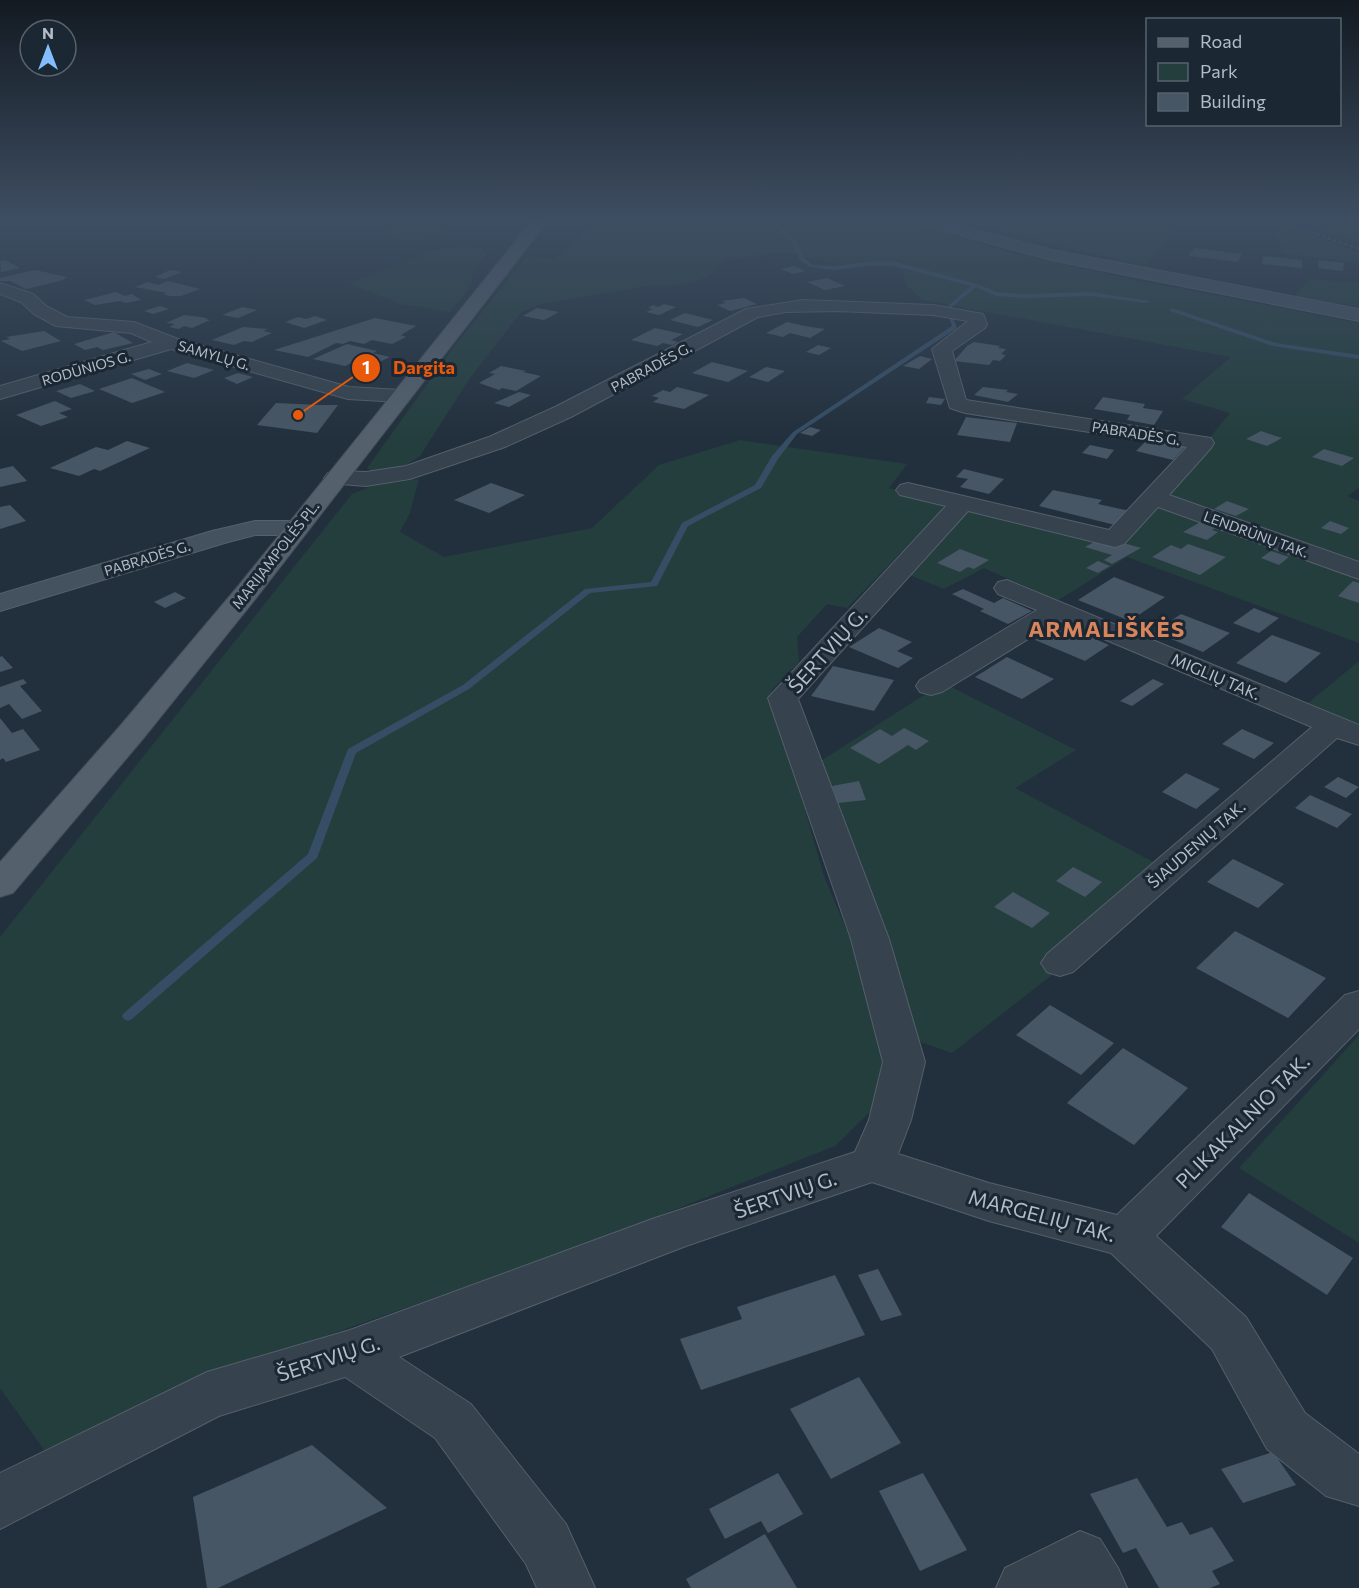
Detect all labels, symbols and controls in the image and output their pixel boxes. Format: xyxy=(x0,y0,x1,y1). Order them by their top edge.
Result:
north arrow xyxy=(18,18,78,78)
legend xyxy=(1146,18,1341,126)
text: N xyxy=(42,23,54,42)
text: Road xyxy=(1200,30,1242,52)
text: Park xyxy=(1200,60,1238,82)
text: Building xyxy=(1200,90,1266,112)
street label: SAMYLŲ G. xyxy=(176,337,252,373)
street label: PABRADĖS G. xyxy=(608,339,694,395)
street label: RODŪNIOS G. xyxy=(40,347,132,389)
callout: Dargita xyxy=(351,350,467,386)
text: 1 xyxy=(362,356,370,378)
text: Dargita xyxy=(393,356,455,378)
street label: PABRADĖS G. xyxy=(1091,418,1181,448)
street label: MARIJAMPOLĖS PL. xyxy=(228,498,322,612)
street label: LENDRŪNŲ TAK. xyxy=(1201,507,1311,561)
street label: PABRADĖS G. xyxy=(102,537,192,579)
street label: ŠERTVIŲ G. xyxy=(782,602,872,698)
district label: ARMALIŠKĖS xyxy=(1028,615,1186,642)
street label: MIGLIŲ TAK. xyxy=(1169,649,1263,703)
street label: ŠIAUDENIŲ TAK. xyxy=(1143,796,1249,892)
street label: PLIKAKALNIO TAK. xyxy=(1170,1049,1314,1193)
street label: ŠERTVIŲ G. xyxy=(731,1165,839,1223)
street label: MARGELIŲ TAK. xyxy=(966,1184,1118,1246)
street label: ŠERTVIŲ G. xyxy=(274,1330,382,1386)

